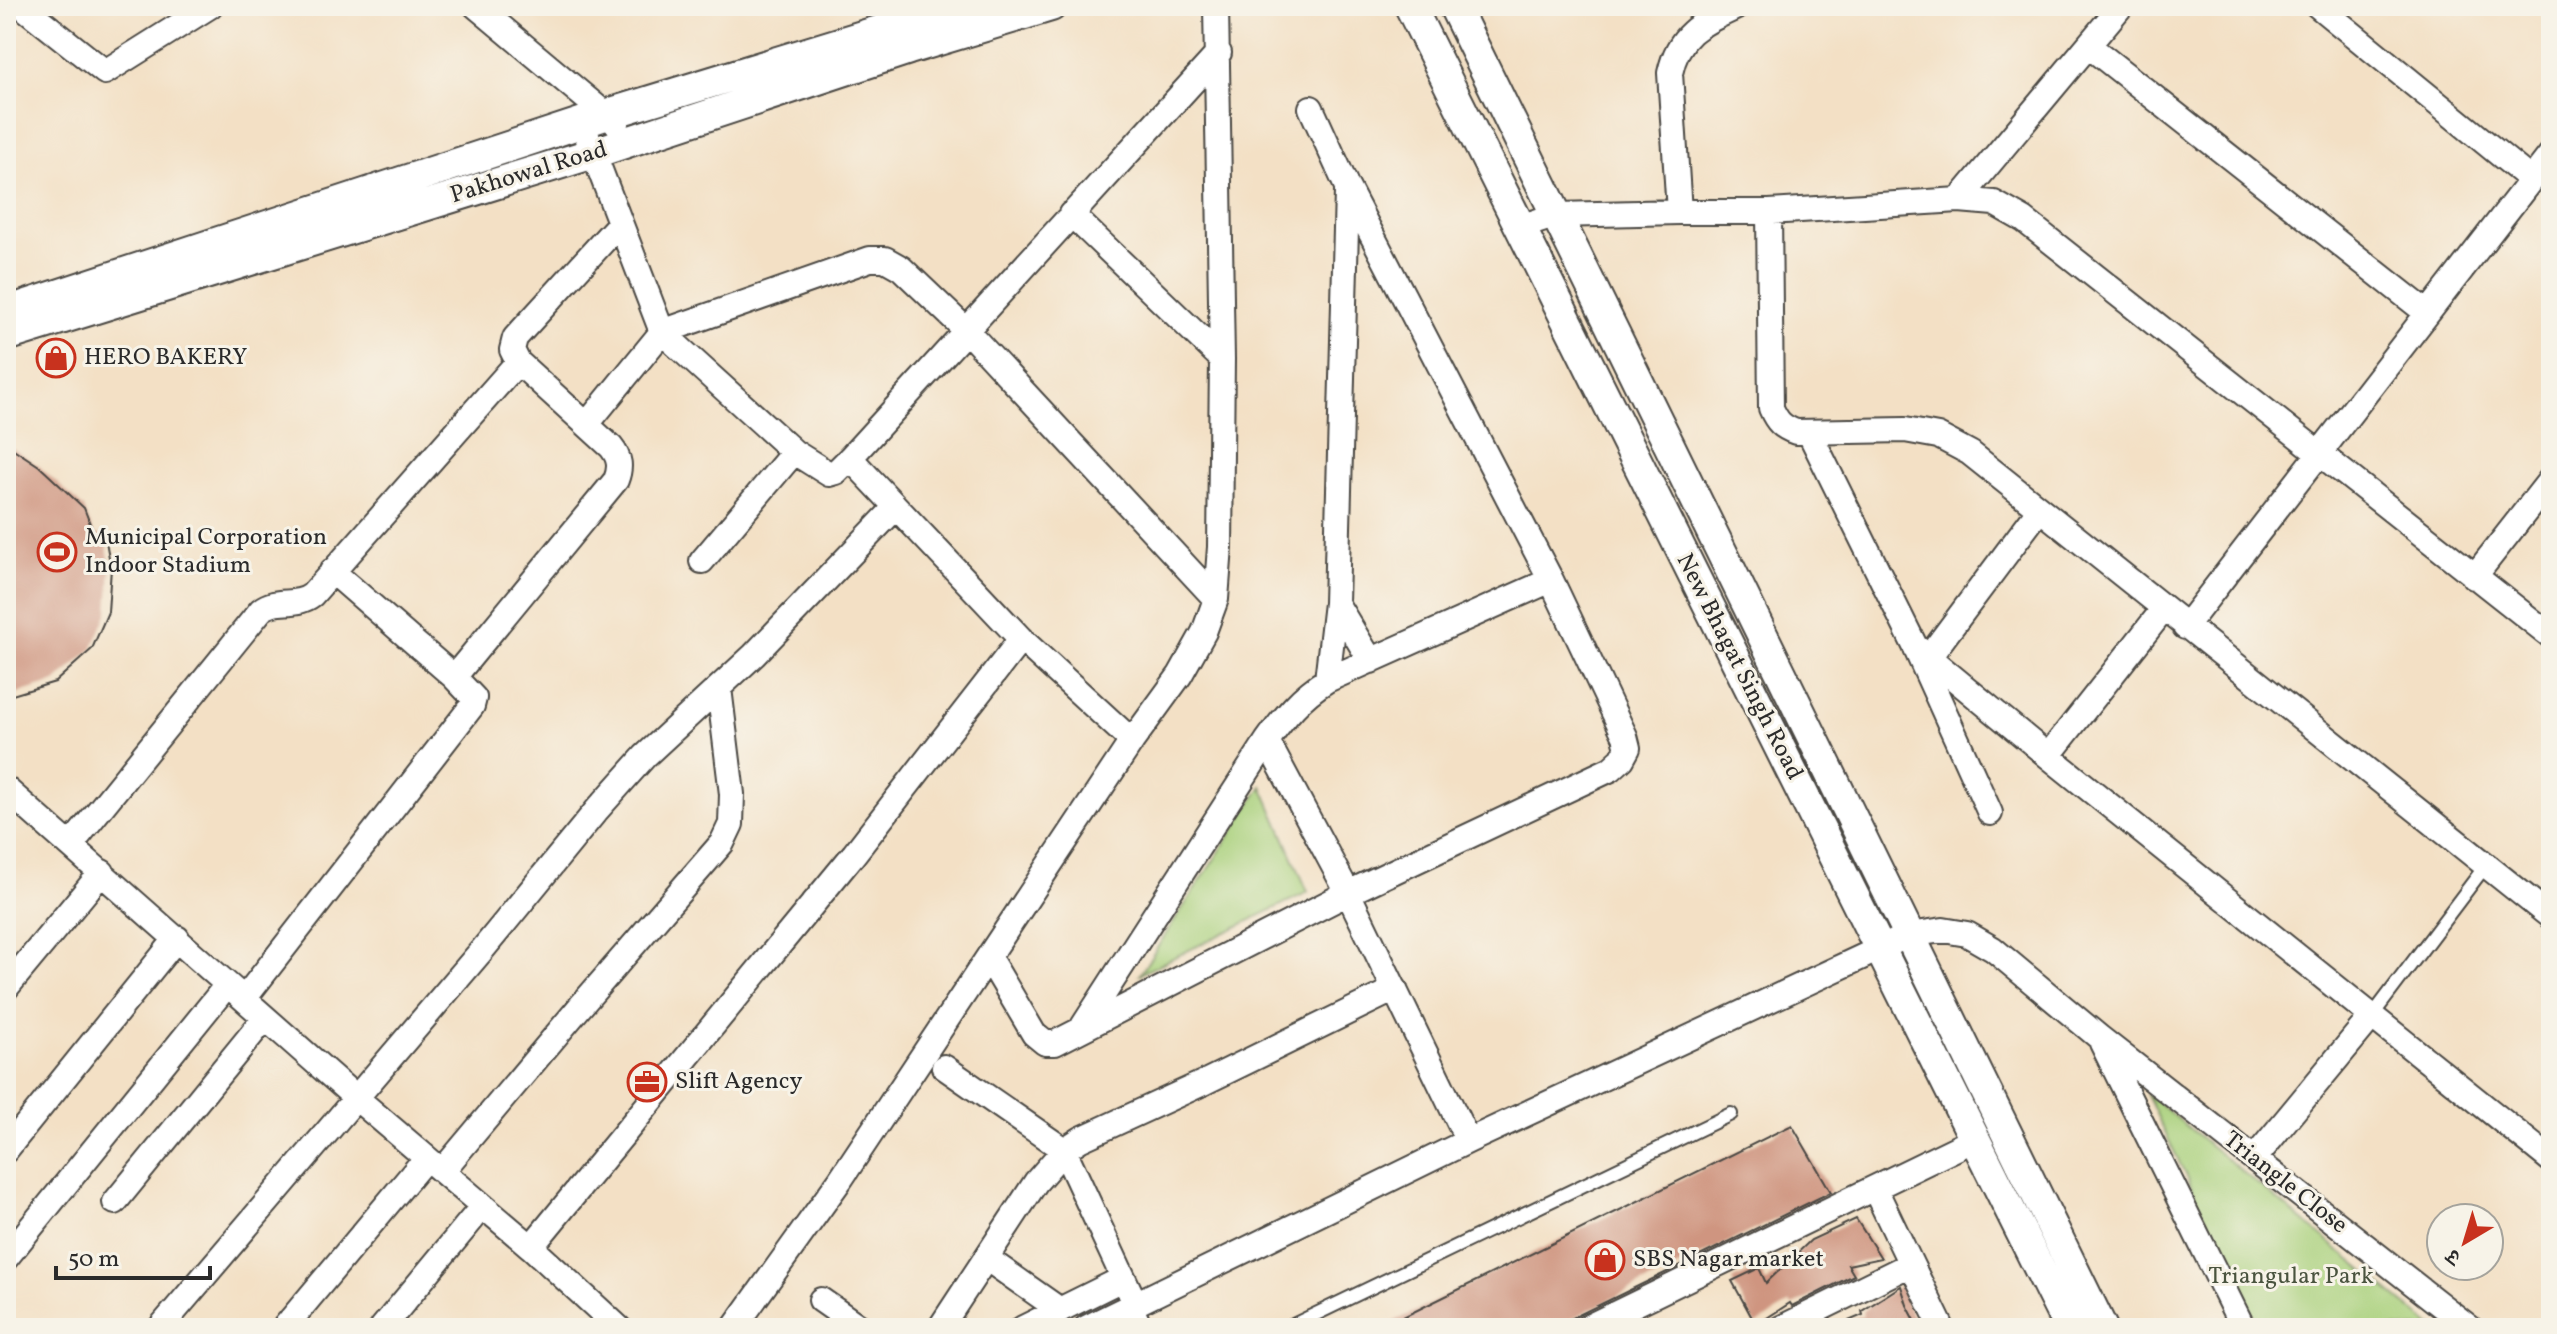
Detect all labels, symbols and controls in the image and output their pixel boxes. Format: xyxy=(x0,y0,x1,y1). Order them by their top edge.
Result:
street label: Pakhowal Road xyxy=(446,133,612,213)
shop icon: HERO BAKERY xyxy=(35,337,77,379)
place label: HERO BAKERY xyxy=(84,341,247,375)
place label: Municipal Corporation Indoor Stadium xyxy=(85,521,327,583)
sports icon: Municipal Corporation Indoor Stadium xyxy=(36,531,78,573)
street label: New Bhagat Singh Road xyxy=(1667,548,1811,786)
office icon: Slift Agency xyxy=(626,1061,668,1103)
place label: Slift Agency xyxy=(675,1065,803,1099)
street label: Triangle Close xyxy=(2216,1124,2354,1242)
north arrow xyxy=(2425,1202,2505,1282)
scale bar xyxy=(56,1230,210,1280)
shop icon: SBS Nagar market xyxy=(1584,1239,1626,1281)
text: उ xyxy=(2439,1239,2470,1273)
text: 50 m xyxy=(68,1243,120,1277)
place label: SBS Nagar market xyxy=(1633,1243,1824,1277)
park label: Triangular Park xyxy=(2208,1260,2374,1294)

